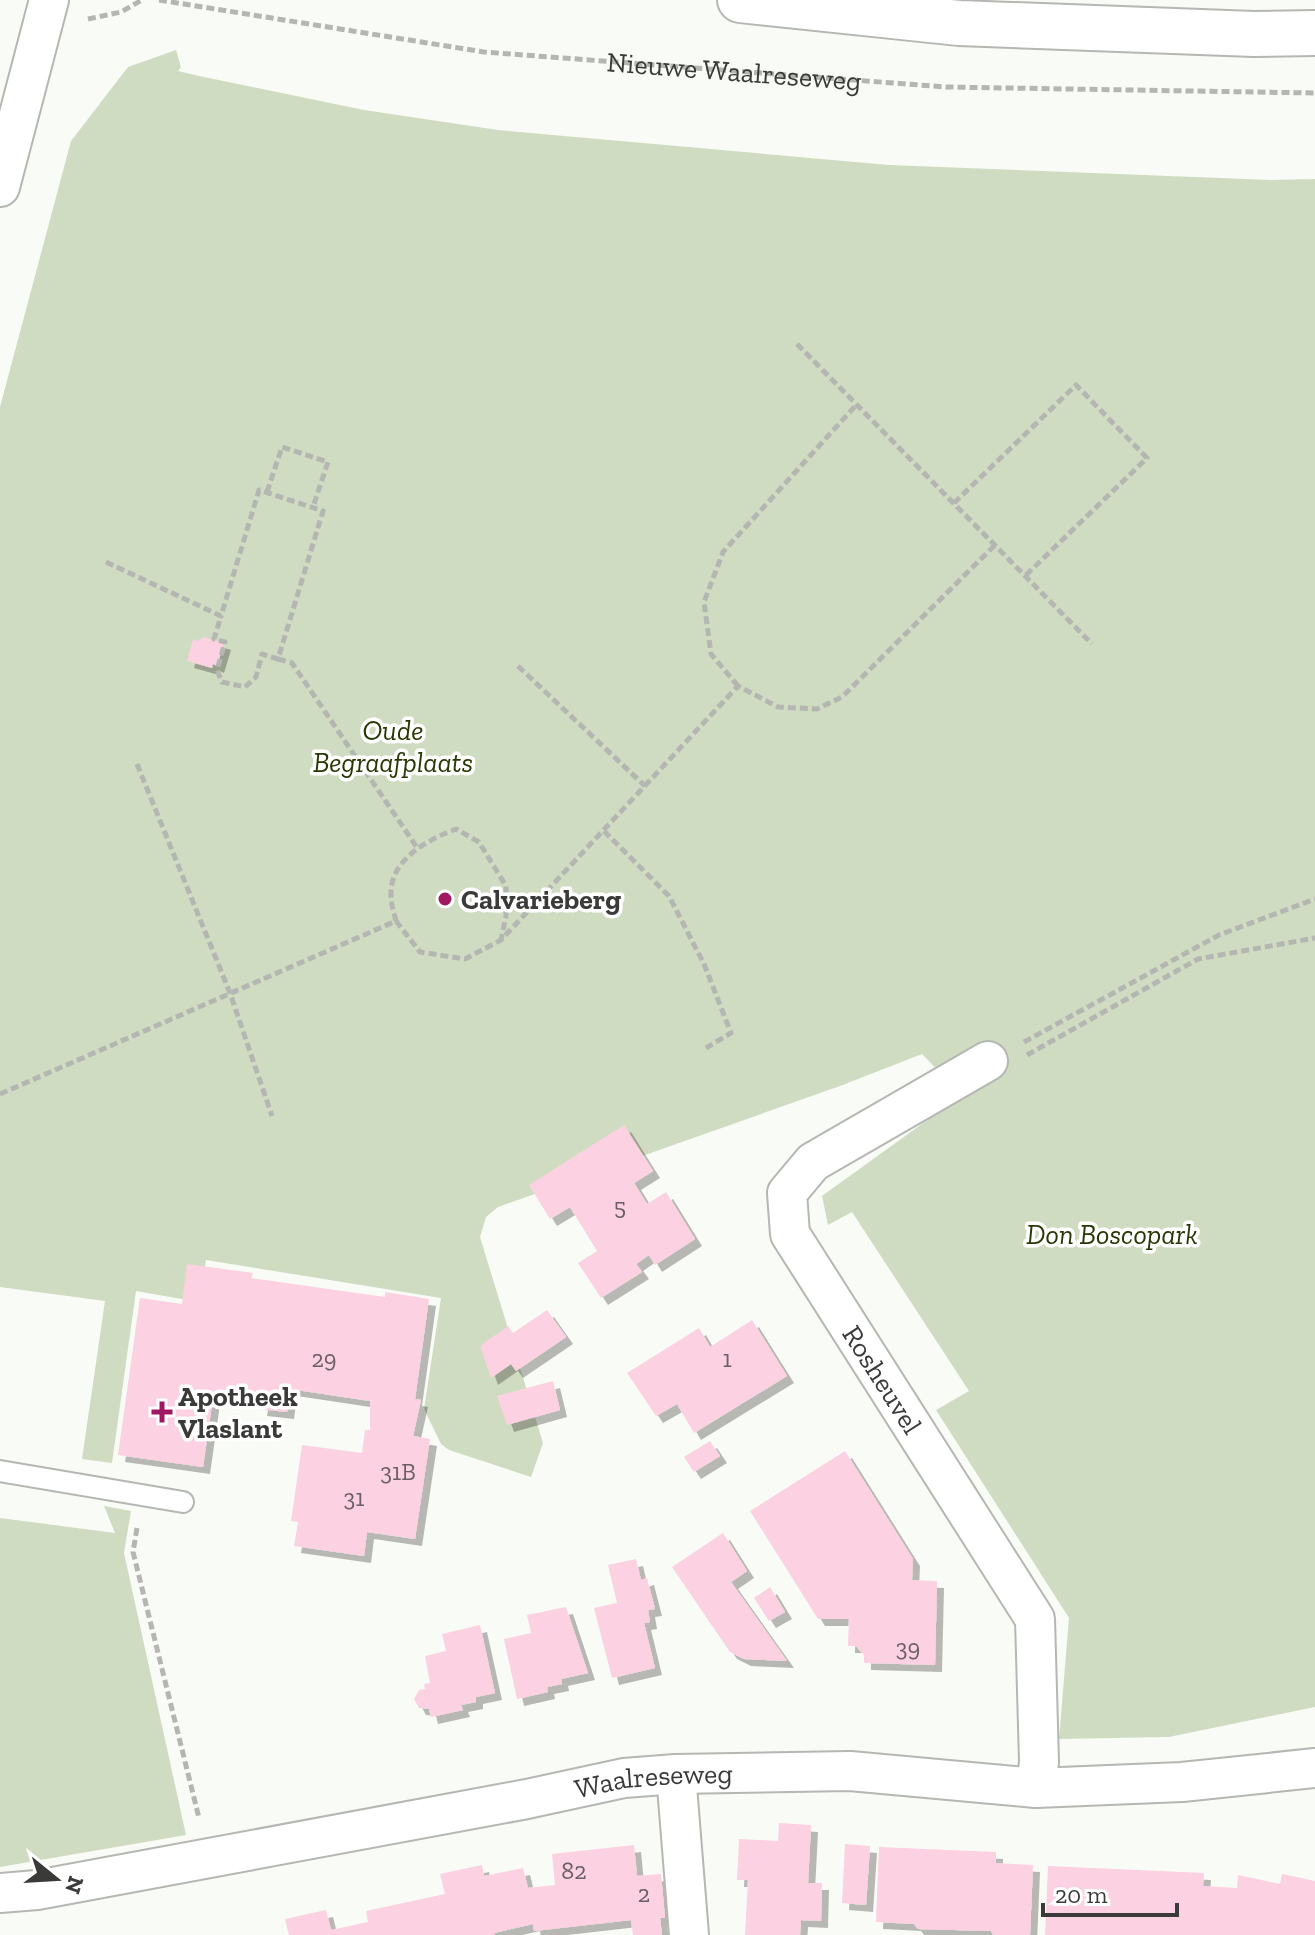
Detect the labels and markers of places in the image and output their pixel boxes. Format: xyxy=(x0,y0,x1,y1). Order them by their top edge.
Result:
place label: Calvarieberg xyxy=(461,883,621,916)
marker: Calvarieberg xyxy=(436,890,454,908)
place label: Apotheek Vlaslant xyxy=(178,1380,298,1445)
marker: Apotheek Vlaslant xyxy=(153,1403,171,1421)

